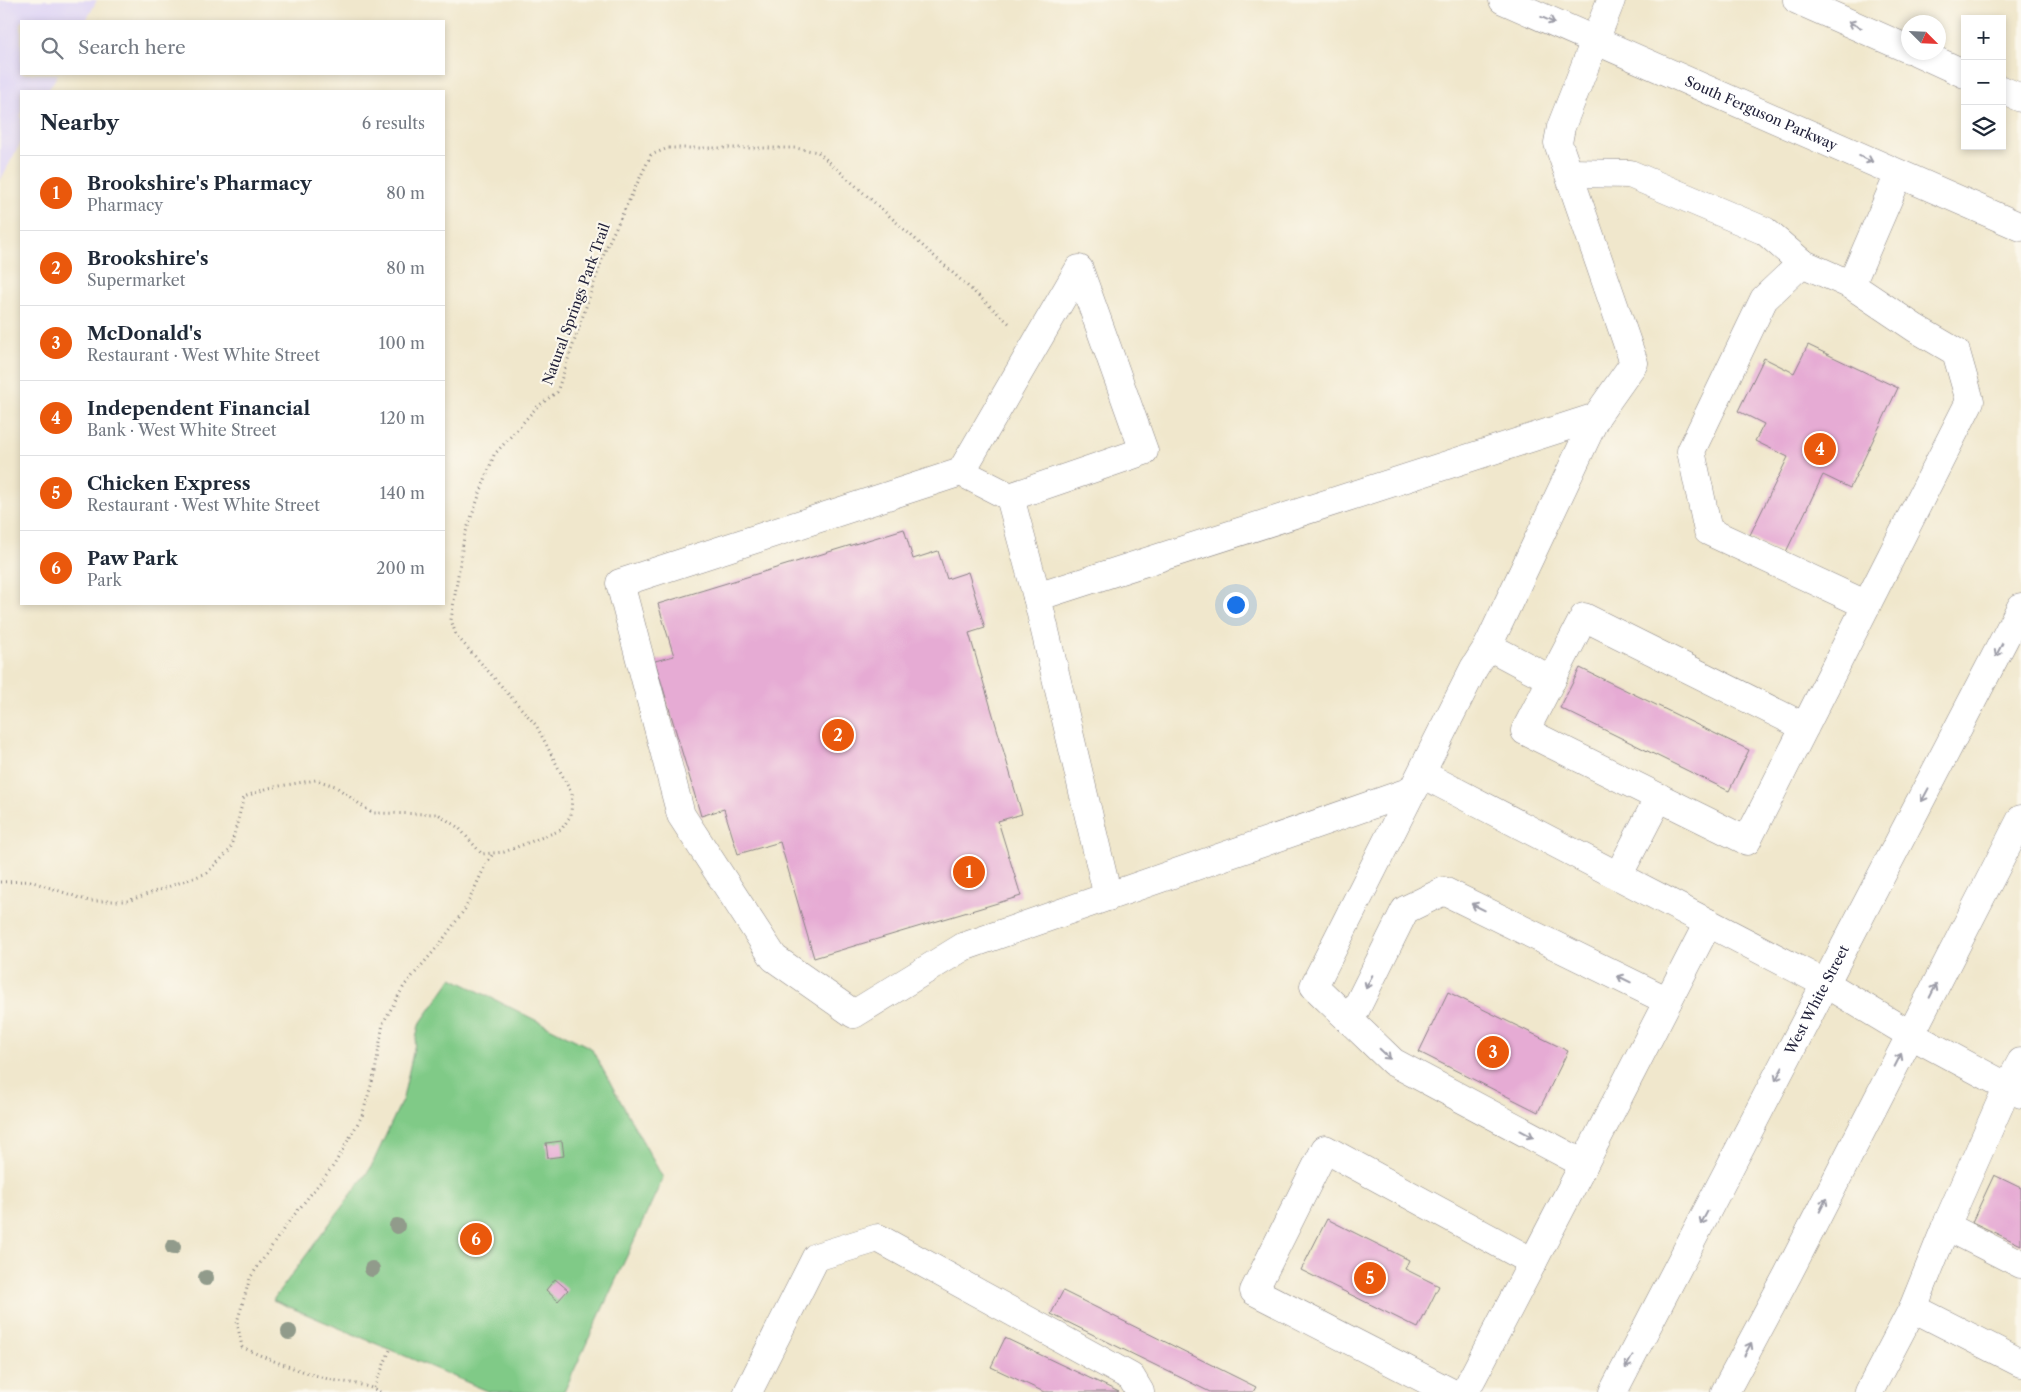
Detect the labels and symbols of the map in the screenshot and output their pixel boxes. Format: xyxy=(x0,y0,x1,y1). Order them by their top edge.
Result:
one-way arrow xyxy=(1540,15,1555,25)
north arrow xyxy=(1901,15,1946,60)
one-way arrow xyxy=(1848,20,1863,30)
street label: South Ferguson Parkway xyxy=(1682,72,1840,155)
one-way arrow xyxy=(1858,155,1873,165)
street label: Natural Springs Park Trail xyxy=(538,221,614,387)
pin: 4 xyxy=(1804,430,1836,468)
your location xyxy=(1223,592,1249,618)
one-way arrow xyxy=(1994,643,2004,658)
pin: 2 xyxy=(822,716,854,754)
one-way arrow xyxy=(1920,787,1929,802)
pin: 1 xyxy=(953,853,985,891)
one-way arrow xyxy=(1471,902,1486,912)
street label: West White Street xyxy=(1780,942,1853,1059)
one-way arrow xyxy=(1364,974,1373,989)
one-way arrow xyxy=(1617,974,1632,983)
one-way arrow xyxy=(1928,984,1938,999)
pin: 3 xyxy=(1477,1033,1509,1071)
one-way arrow xyxy=(1379,1048,1391,1060)
one-way arrow xyxy=(1893,1053,1903,1068)
one-way arrow xyxy=(1774,1066,1783,1081)
one-way arrow xyxy=(1519,1129,1533,1139)
one-way arrow xyxy=(1819,1198,1829,1213)
one-way arrow xyxy=(1699,1210,1708,1225)
pin: 6 xyxy=(460,1220,492,1258)
pin: 5 xyxy=(1354,1259,1386,1297)
one-way arrow xyxy=(1744,1342,1753,1357)
one-way arrow xyxy=(1624,1354,1633,1369)

